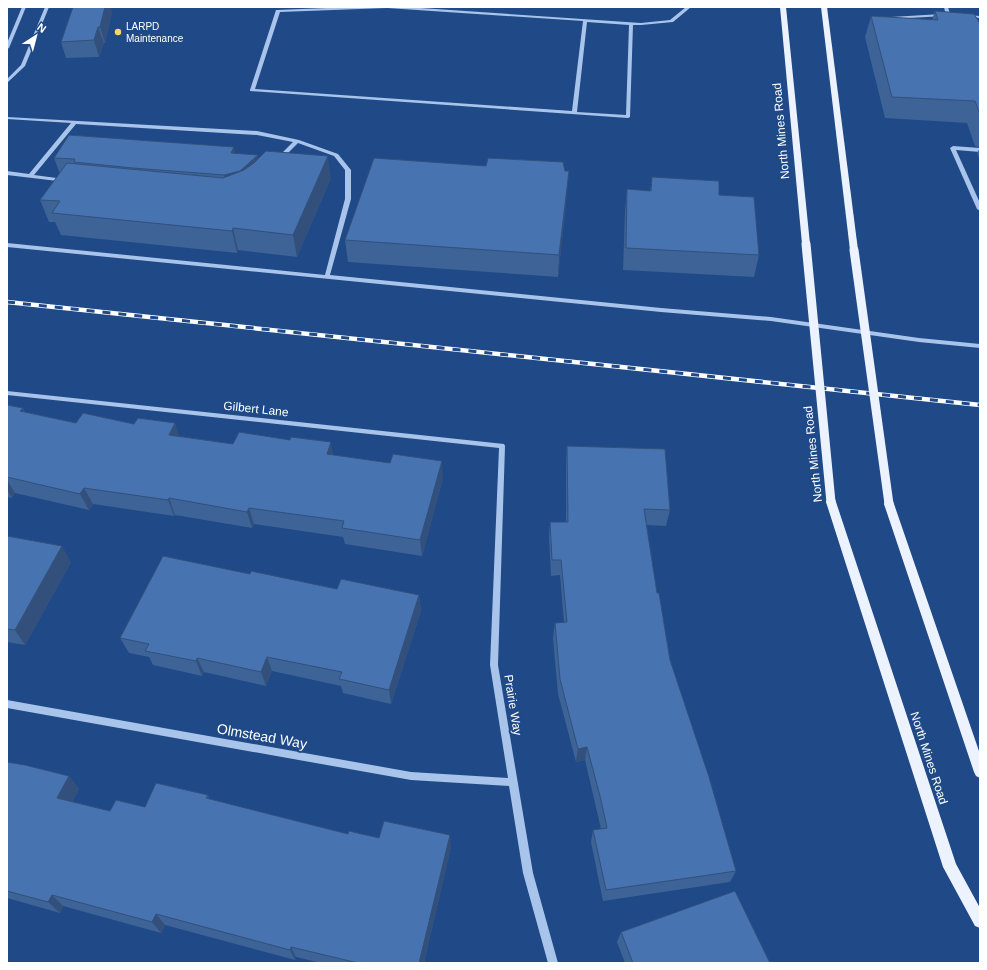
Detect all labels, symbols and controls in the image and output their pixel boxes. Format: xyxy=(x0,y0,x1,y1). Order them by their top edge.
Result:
north arrow xyxy=(16,16,56,56)
text: N xyxy=(35,21,49,35)
place label: LARPD Maintenance xyxy=(126,21,184,44)
marker: LARPD Maintenance xyxy=(113,27,123,37)
street label: North Mines Road xyxy=(770,82,792,180)
street label: Gilbert Lane xyxy=(223,399,290,419)
street label: North Mines Road xyxy=(801,405,825,503)
street label: Prairie Way xyxy=(501,673,525,737)
street label: North Mines Road xyxy=(907,710,951,806)
street label: Olmstead Way xyxy=(216,720,308,752)

